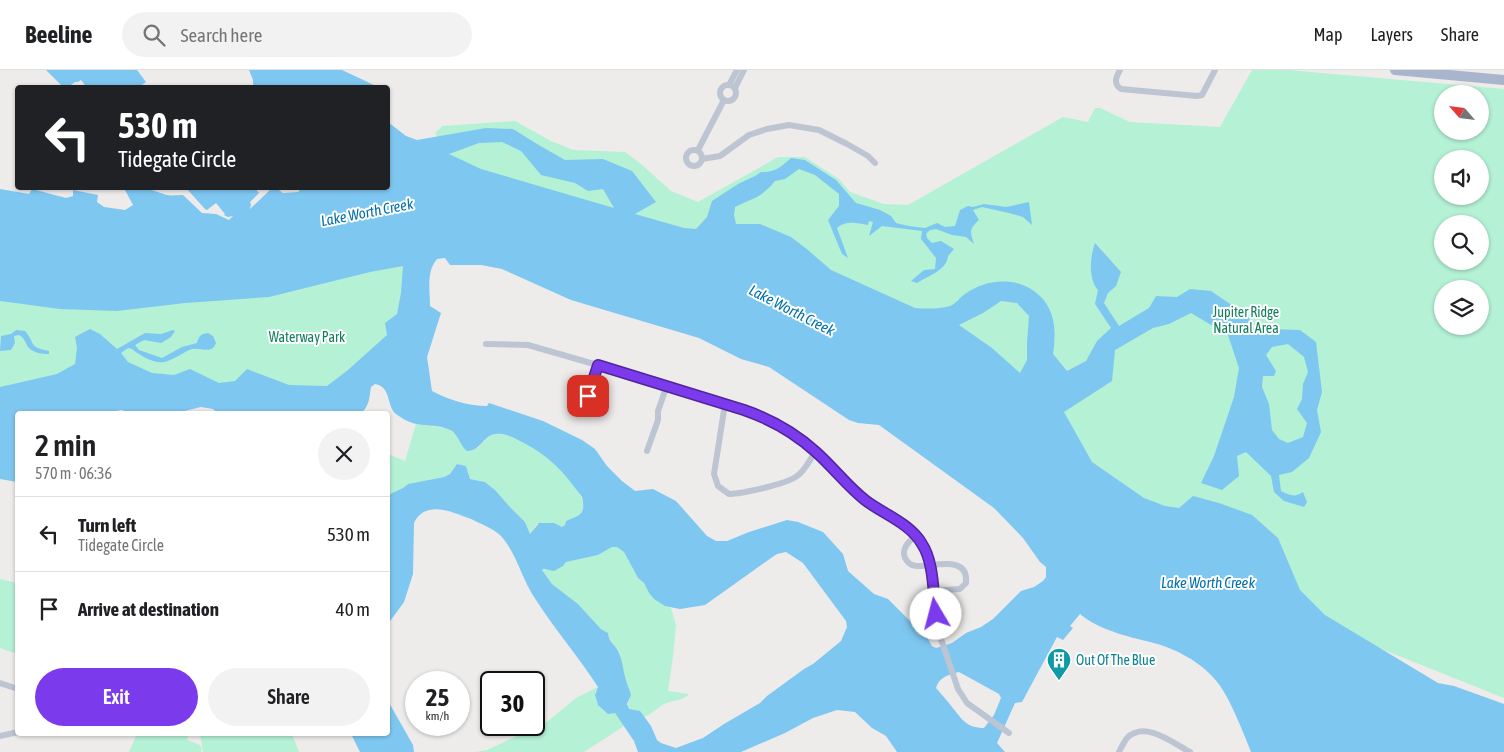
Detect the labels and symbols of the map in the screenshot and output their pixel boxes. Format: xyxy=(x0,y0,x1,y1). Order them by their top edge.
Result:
north arrow xyxy=(1434,85,1489,140)
water label: Lake Worth Creek xyxy=(319,195,415,229)
water label: Lake Worth Creek xyxy=(746,281,838,339)
park label: Jupiter Ridge Natural Area xyxy=(1213,304,1279,336)
park label: Waterway Park xyxy=(269,329,345,345)
pin xyxy=(567,375,609,417)
water label: Lake Worth Creek xyxy=(1161,574,1255,591)
position arrow xyxy=(909,587,961,639)
building icon: Out Of The Blue xyxy=(1046,647,1072,681)
place label: Out Of The Blue xyxy=(1076,652,1155,668)
speed limit sign: 30 xyxy=(480,671,545,736)

